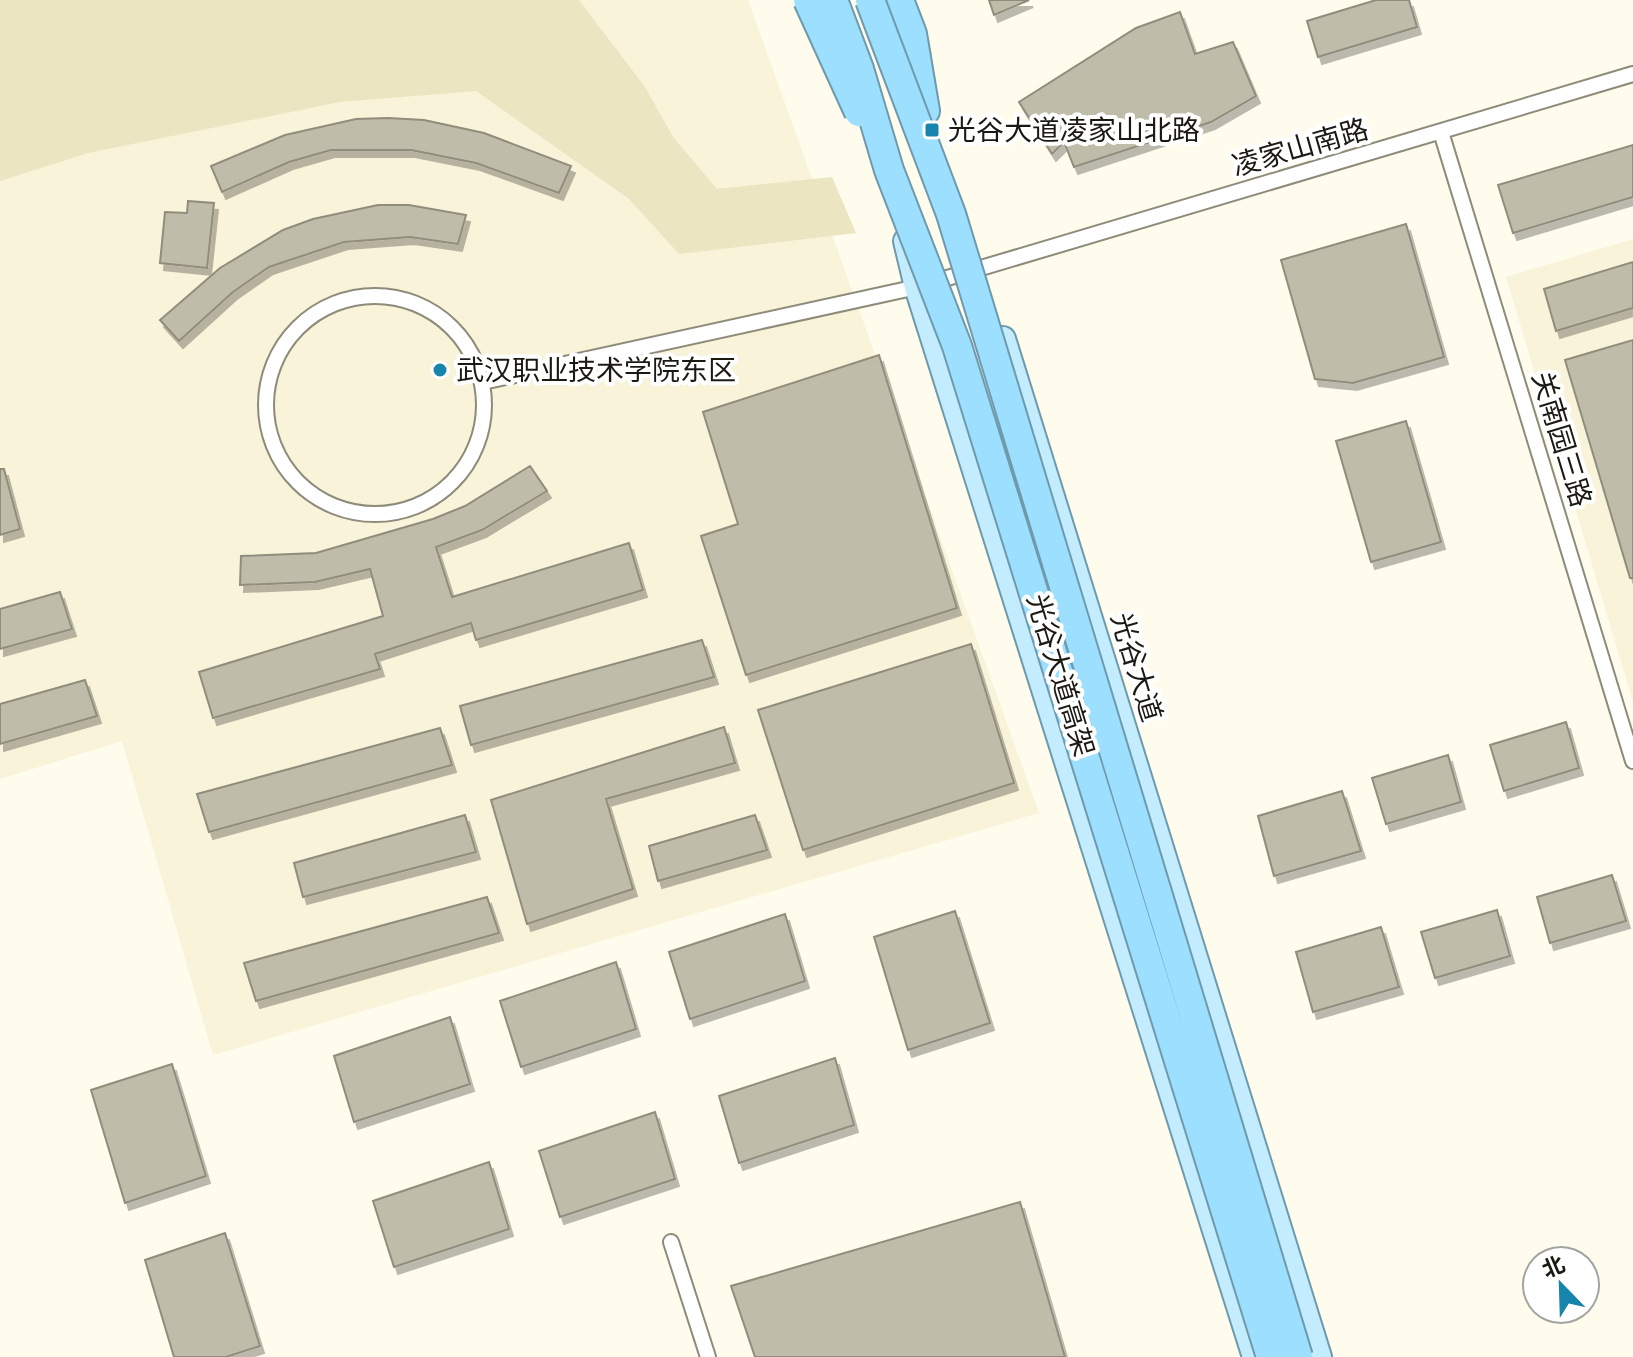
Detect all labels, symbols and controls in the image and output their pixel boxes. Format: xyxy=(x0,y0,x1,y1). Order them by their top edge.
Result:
street label: 凌家山南路 xyxy=(1227,109,1372,184)
place label: 光谷大道凌家山北路 xyxy=(948,111,1200,148)
marker: 光谷大道凌家山北路 xyxy=(923,121,941,139)
place label: 武汉职业技术学院东区 xyxy=(456,351,736,388)
marker: 武汉职业技术学院东区 xyxy=(431,361,449,379)
street label: 关南园三路 xyxy=(1524,366,1601,511)
street label: 光谷大道高架 xyxy=(1019,589,1104,761)
street label: 光谷大道 xyxy=(1103,608,1172,726)
north arrow xyxy=(1521,1245,1601,1325)
text: 北 xyxy=(1537,1248,1569,1284)

